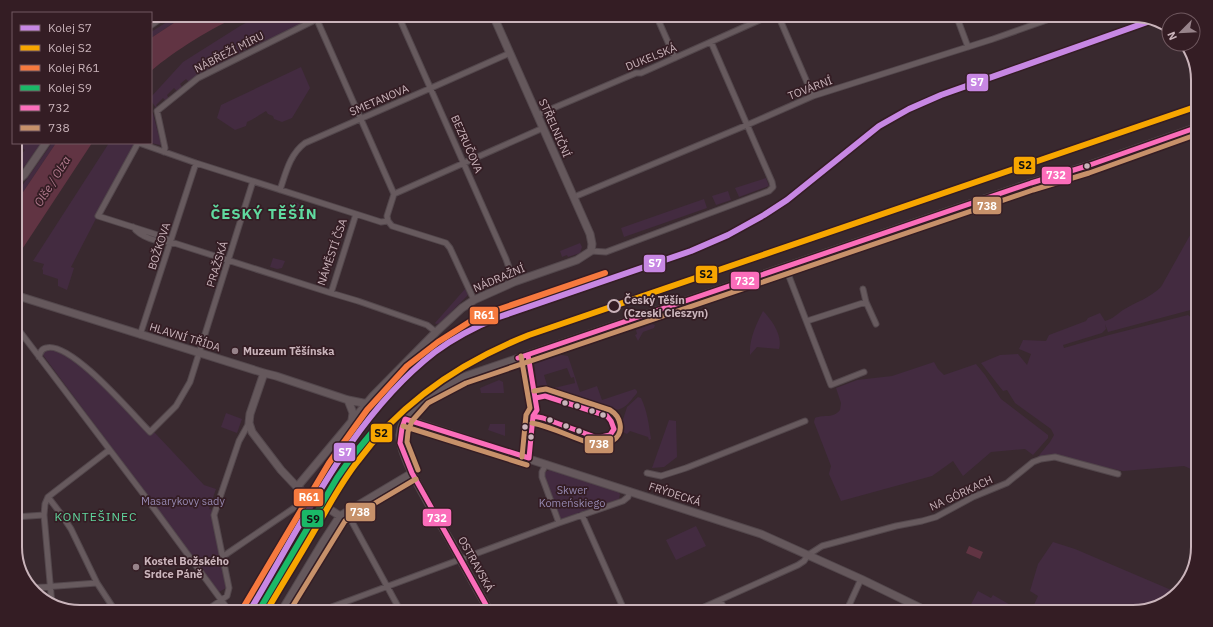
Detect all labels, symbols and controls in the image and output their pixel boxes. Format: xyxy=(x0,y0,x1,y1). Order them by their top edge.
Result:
legend xyxy=(12,12,152,144)
north arrow xyxy=(1161,12,1201,52)
text: Kolej S7 xyxy=(48,20,92,35)
street label: NÁBŘEŽÍ MÍRU xyxy=(192,28,266,76)
text: N xyxy=(1164,30,1180,43)
text: Kolej S2 xyxy=(48,40,92,55)
street label: DUKELSKÁ xyxy=(623,40,679,74)
text: Kolej R61 xyxy=(48,60,100,75)
street label: TOVÁRNÍ xyxy=(786,73,834,103)
line badge: S7 xyxy=(966,73,989,92)
text: S7 xyxy=(970,75,984,89)
text: Kolej S9 xyxy=(48,80,92,95)
street label: SMETANOVA xyxy=(347,81,411,119)
street label: STŘELNIČNÍ xyxy=(536,97,574,159)
text: 732 xyxy=(48,100,70,115)
street label: BEZRUČOVA xyxy=(448,113,486,175)
text: 738 xyxy=(48,120,70,135)
water label: Olše / Olza xyxy=(31,153,73,209)
line badge: S2 xyxy=(1013,156,1036,175)
text: S2 xyxy=(1018,158,1032,172)
unlabelled marker xyxy=(1082,161,1092,171)
line badge: 732 xyxy=(1041,166,1072,185)
text: 732 xyxy=(1046,168,1066,182)
line badge: 738 xyxy=(972,196,1002,215)
text: 738 xyxy=(977,199,997,213)
district label: ČESKÝ TĚŠÍN xyxy=(210,204,318,223)
street label: NÁMĚSTÍ ČSA xyxy=(314,217,350,287)
street label: BOŽKOVA xyxy=(145,221,173,271)
street label: PRAŽSKÁ xyxy=(203,239,231,289)
line badge: S7 xyxy=(643,254,666,273)
text: S7 xyxy=(648,256,662,270)
street label: NÁDRAŽNÍ xyxy=(471,261,527,295)
line badge: S2 xyxy=(695,265,718,284)
text: S2 xyxy=(699,267,713,281)
line badge: 732 xyxy=(730,271,760,290)
text: 732 xyxy=(735,274,755,288)
place label: Český Těšín (Czeski Cieszyn) xyxy=(624,293,708,320)
marker: Český Těšín (Czeski Cieszyn) xyxy=(607,299,621,313)
line badge: R61 xyxy=(469,306,499,325)
text: R61 xyxy=(474,308,495,322)
street label: HLAVNÍ TŘÍDA xyxy=(148,320,222,354)
place label: Muzeum Těšínska xyxy=(243,344,335,358)
marker: Muzeum Těšínska xyxy=(230,346,240,356)
unlabelled marker xyxy=(560,398,570,408)
unlabelled marker xyxy=(572,401,582,411)
unlabelled marker xyxy=(587,406,597,416)
unlabelled marker xyxy=(598,410,608,420)
unlabelled marker xyxy=(545,415,555,425)
unlabelled marker xyxy=(561,421,571,431)
unlabelled marker xyxy=(520,422,530,432)
line badge: S2 xyxy=(370,423,393,443)
text: S2 xyxy=(374,426,388,440)
unlabelled marker xyxy=(574,426,584,436)
unlabelled marker xyxy=(526,432,536,442)
line badge: 738 xyxy=(584,435,614,454)
text: 738 xyxy=(589,437,609,451)
line badge: S7 xyxy=(333,442,356,462)
text: S7 xyxy=(338,445,352,459)
street label: NA GÓRKACH xyxy=(927,472,995,514)
street label: FRÝDECKÁ xyxy=(647,479,703,509)
park label: Skwer Komeńskiego xyxy=(539,483,605,510)
line badge: R61 xyxy=(293,488,324,507)
text: R61 xyxy=(299,490,320,504)
park label: Masarykovy sady xyxy=(141,494,225,508)
line badge: 738 xyxy=(345,502,376,522)
text: 738 xyxy=(350,505,370,519)
line badge: 732 xyxy=(422,508,452,527)
district label: KONTEŠINEC xyxy=(55,509,137,524)
line badge: S9 xyxy=(301,509,324,528)
text: 732 xyxy=(427,511,447,525)
text: S9 xyxy=(306,512,320,526)
street label: OSTRAVSKÁ xyxy=(455,534,497,594)
place label: Kostel Božského Srdce Páně xyxy=(144,554,229,581)
marker: Kostel Božského Srdce Páně xyxy=(131,562,141,572)

